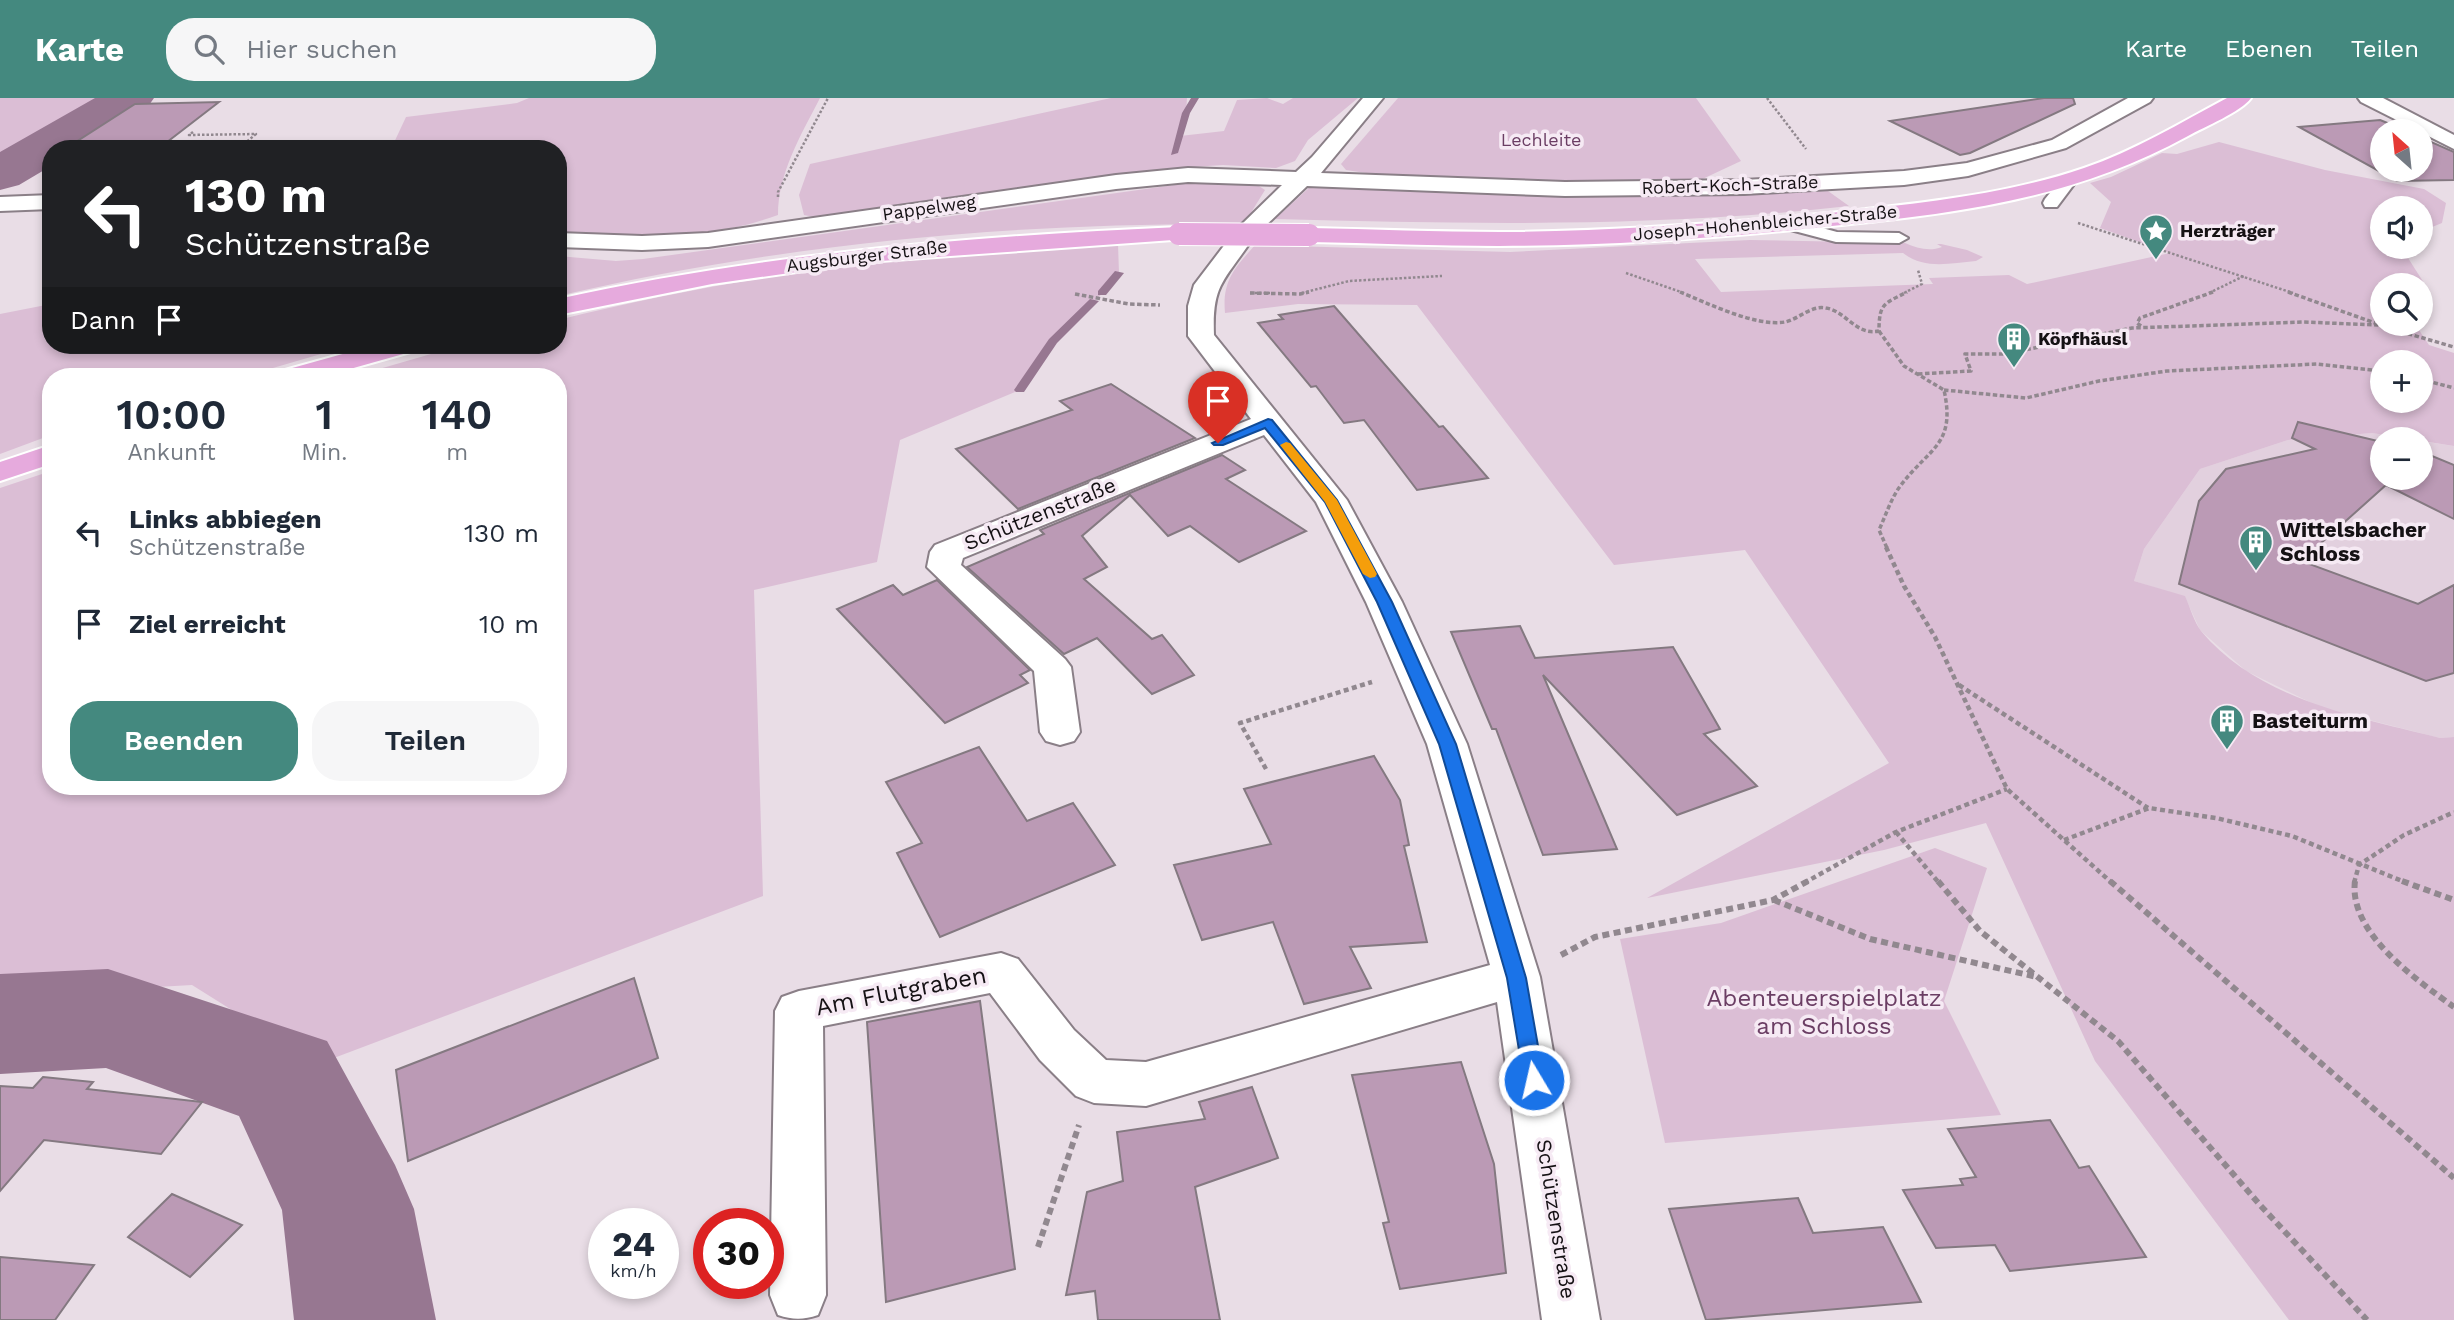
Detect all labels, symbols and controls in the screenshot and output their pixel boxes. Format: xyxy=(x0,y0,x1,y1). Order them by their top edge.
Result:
search box xyxy=(166,18,656,81)
text: Karte xyxy=(35,30,124,69)
icon: search xyxy=(190,30,228,68)
text: Hier suchen xyxy=(246,34,398,64)
text: Karte xyxy=(2125,35,2187,63)
text: Ebenen xyxy=(2225,35,2313,63)
text: Teilen xyxy=(2351,35,2419,63)
north arrow xyxy=(2370,119,2432,182)
map controls xyxy=(2370,119,2433,490)
park label: Lechleite xyxy=(1501,129,1581,150)
text: 130 m xyxy=(185,166,327,224)
icon: left xyxy=(70,168,161,259)
street label: Robert-Koch-Straße xyxy=(1641,171,1819,198)
street label: Pappelweg xyxy=(881,191,977,224)
button: sound xyxy=(2370,196,2433,259)
street label: Joseph-Hohenbleicher-Straße xyxy=(1632,200,1898,245)
place icon: Herzträger xyxy=(2137,212,2175,261)
place label: Herzträger xyxy=(2180,220,2275,241)
text: Schützenstraße xyxy=(185,225,431,263)
street label: Augsburger Straße xyxy=(785,235,949,276)
button: search xyxy=(2370,273,2433,336)
icon: arrive xyxy=(150,301,188,339)
text: Dann xyxy=(70,305,136,335)
building icon: Köpfhäusl xyxy=(1995,320,2033,369)
place label: Köpfhäusl xyxy=(2038,328,2128,349)
button: + xyxy=(2370,350,2433,413)
pin xyxy=(1188,371,1248,443)
icon: arrive xyxy=(1199,382,1237,420)
text: 10:00 xyxy=(116,390,227,439)
text: 1 xyxy=(315,390,333,439)
text: 140 xyxy=(422,390,493,439)
button: − xyxy=(2370,427,2433,490)
text: Ankunft xyxy=(127,439,216,466)
text: Min. xyxy=(301,439,347,466)
text: m xyxy=(446,439,468,466)
street label: Schützenstraße xyxy=(960,472,1119,555)
text: Links abbiegen xyxy=(129,504,322,534)
icon: left xyxy=(70,514,108,552)
place label: Wittelsbacher Schloss xyxy=(2280,517,2426,566)
text: 130 m xyxy=(464,518,539,548)
building icon: Wittelsbacher Schloss xyxy=(2237,523,2275,572)
text: Schützenstraße xyxy=(129,534,306,561)
icon: arrive xyxy=(70,605,108,643)
text: Ziel erreicht xyxy=(129,609,286,639)
text: 10 m xyxy=(479,609,539,639)
button: Beenden xyxy=(70,701,298,781)
button: Teilen xyxy=(312,701,539,781)
building icon: Basteiturm xyxy=(2208,702,2246,751)
place label: Basteiturm xyxy=(2252,708,2368,733)
street label: Am Flutgraben xyxy=(813,961,989,1021)
park label: Abenteuerspielplatz am Schloss xyxy=(1707,984,1941,1040)
position arrow xyxy=(1497,1043,1571,1117)
street label: Schützenstraße xyxy=(1532,1137,1581,1301)
speed limit sign: 30 xyxy=(693,1208,784,1299)
text: 24 xyxy=(612,1223,655,1265)
text: km/h xyxy=(610,1260,657,1281)

